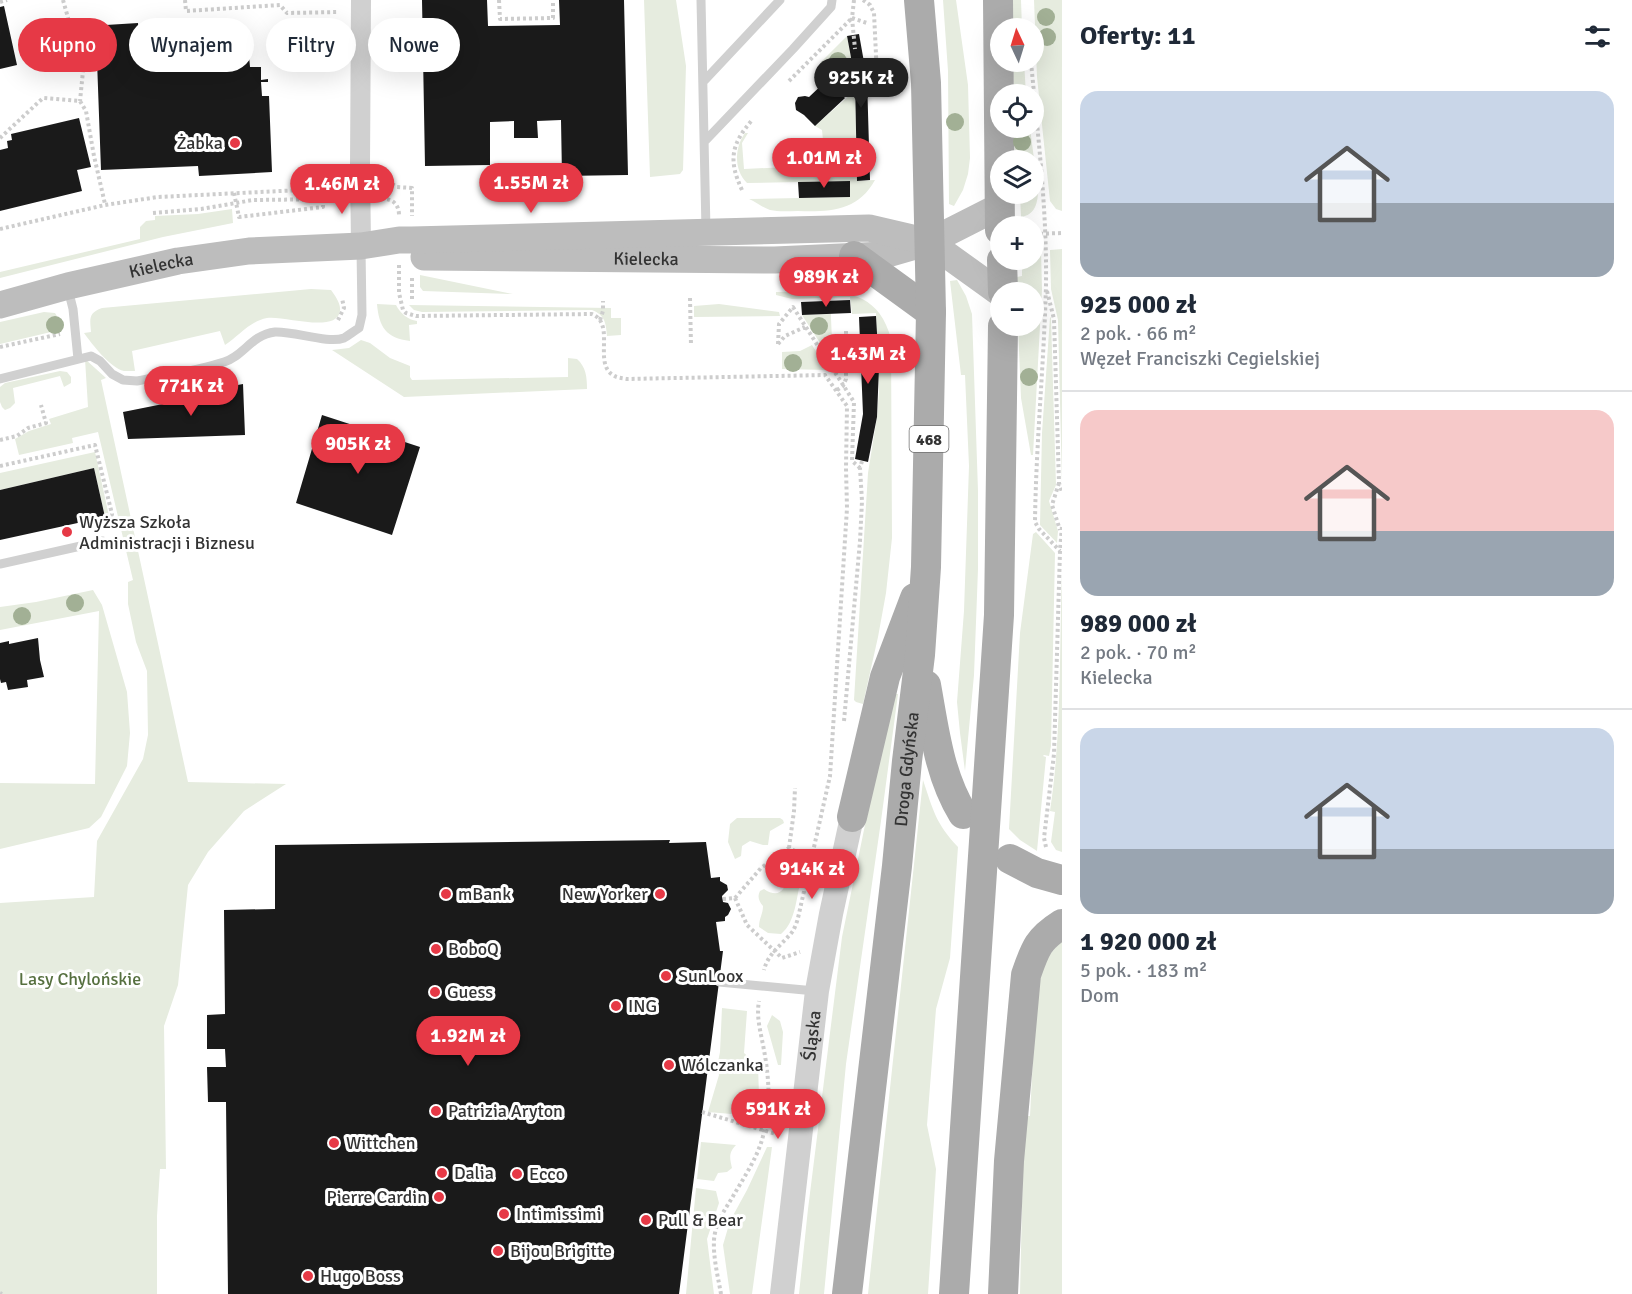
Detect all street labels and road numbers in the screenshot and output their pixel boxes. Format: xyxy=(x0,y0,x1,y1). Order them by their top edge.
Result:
street label: Kielecka xyxy=(127,248,195,283)
street label: Kielecka xyxy=(613,248,679,270)
road number: 468 xyxy=(910,426,948,452)
street label: Droga Gdyńska xyxy=(890,711,924,828)
street label: Śląska xyxy=(798,1009,826,1062)

